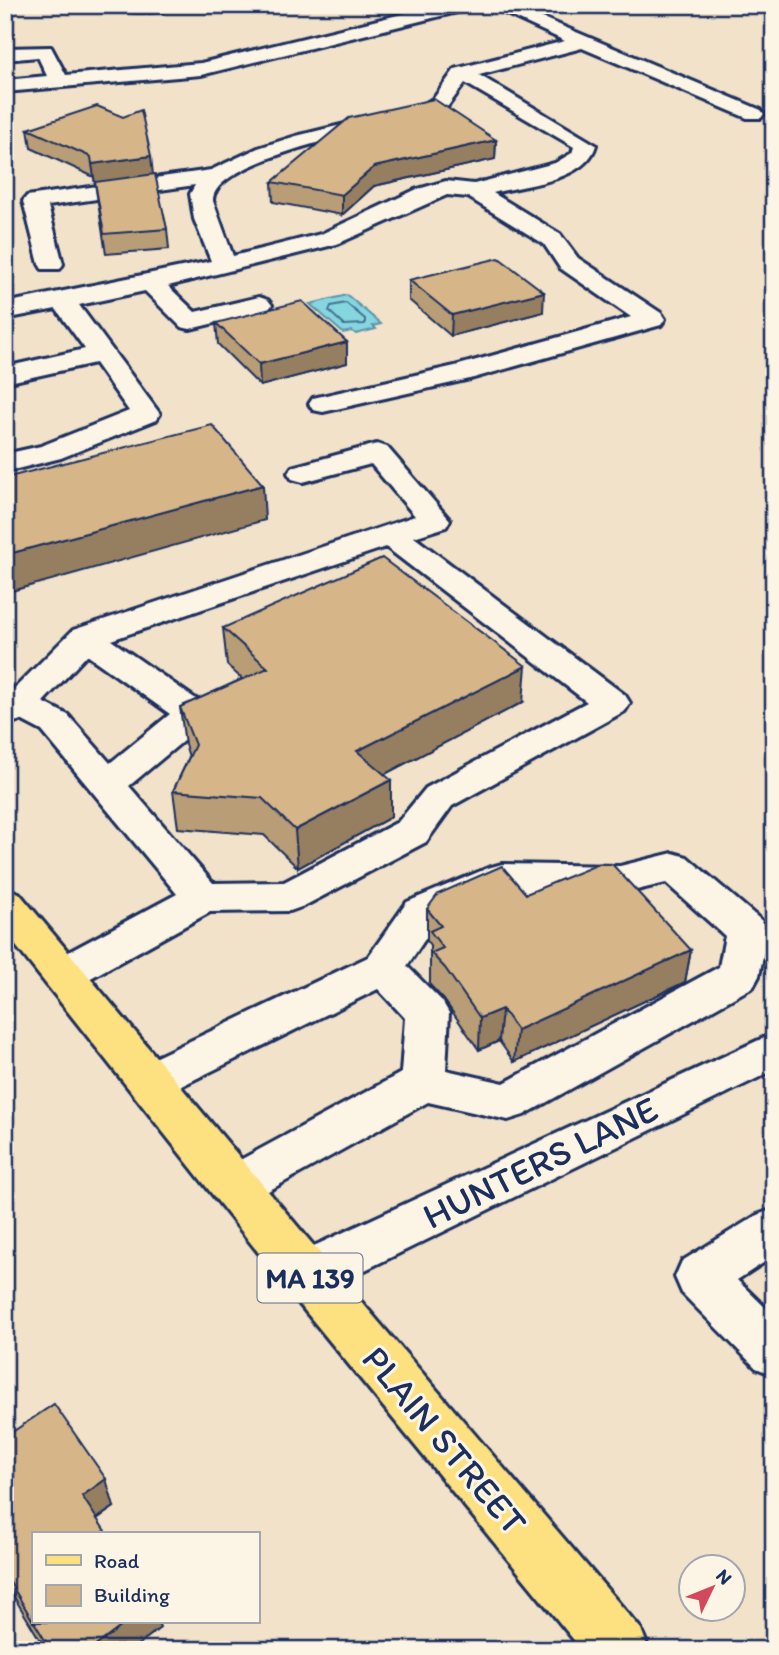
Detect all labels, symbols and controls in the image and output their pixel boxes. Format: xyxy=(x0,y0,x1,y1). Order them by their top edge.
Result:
street label: HUNTERS LANE xyxy=(415,1086,665,1238)
road number: MA 139 xyxy=(258,1254,362,1302)
street label: PLAIN STREET xyxy=(353,1337,537,1543)
legend xyxy=(32,1532,259,1624)
text: Road xyxy=(94,1548,140,1573)
north arrow xyxy=(678,1554,748,1624)
text: N xyxy=(711,1564,737,1589)
text: Building xyxy=(94,1582,170,1607)

